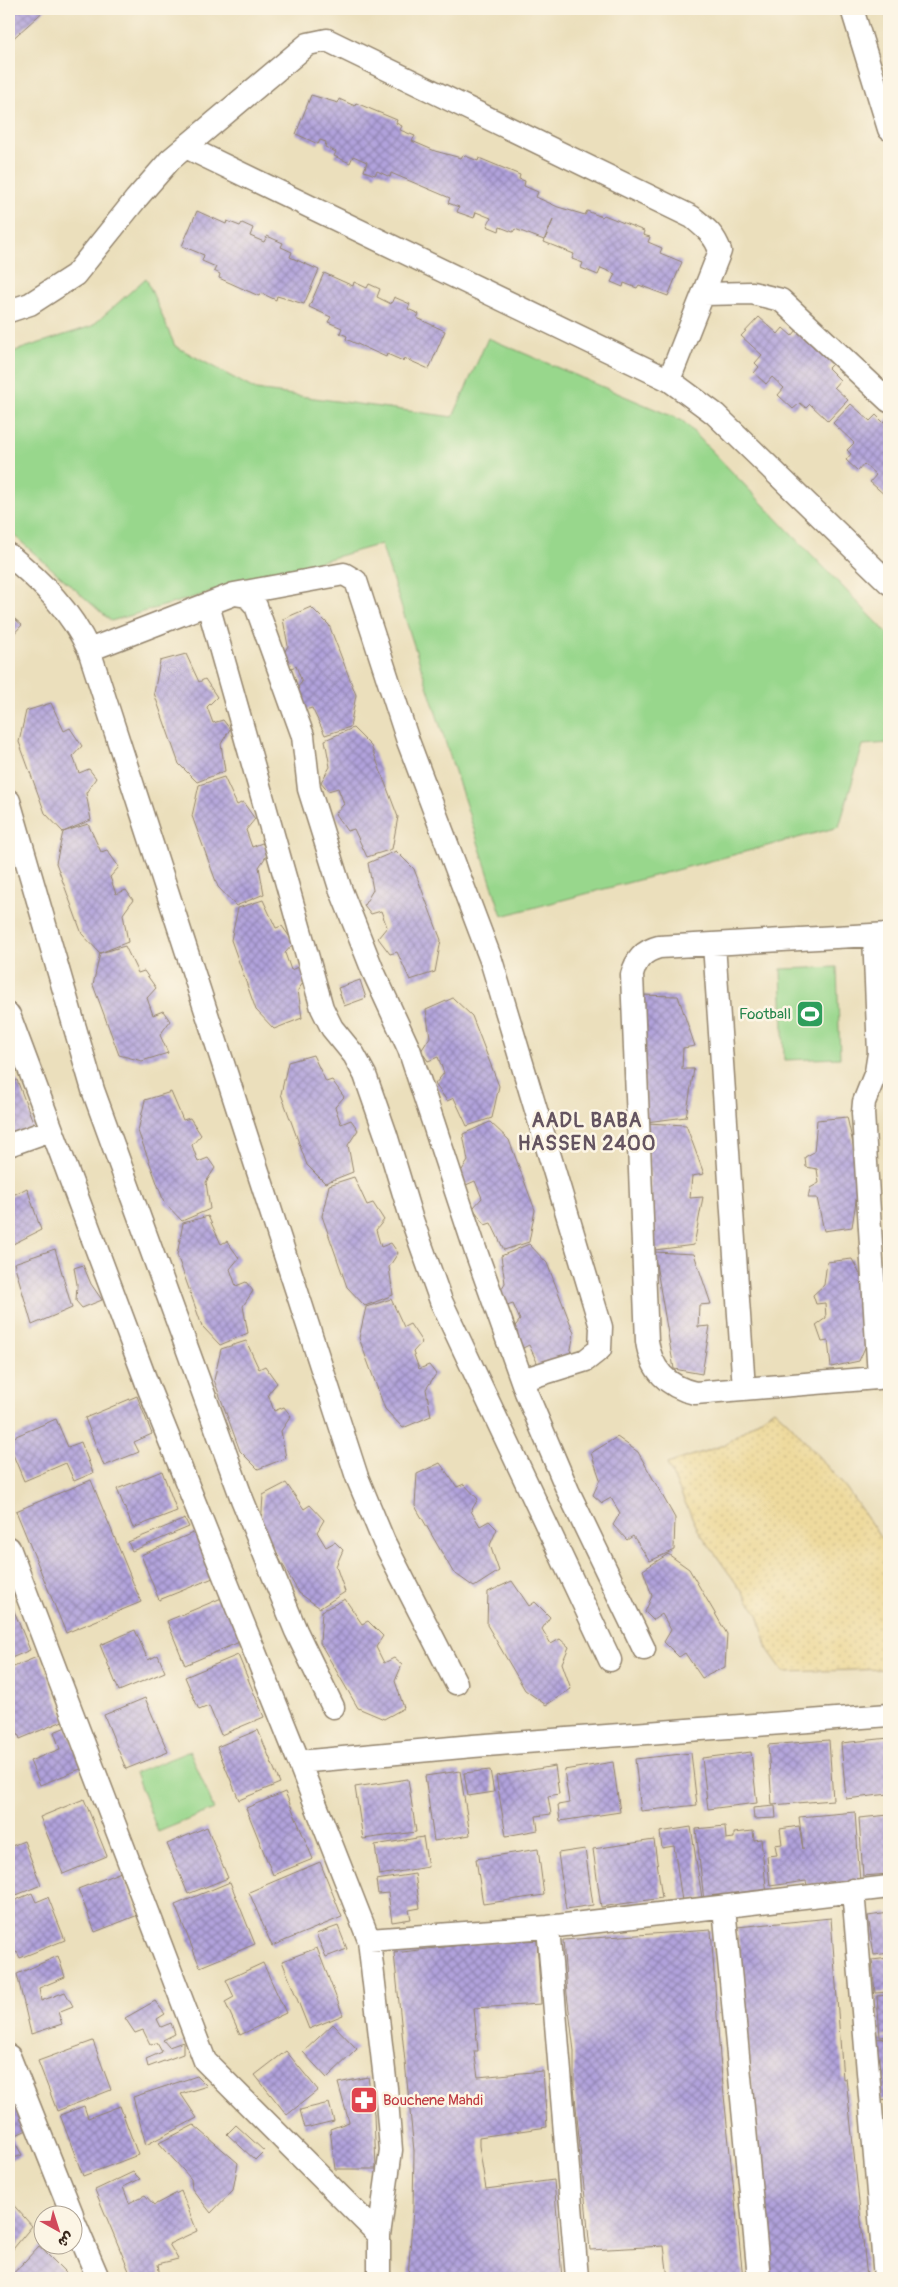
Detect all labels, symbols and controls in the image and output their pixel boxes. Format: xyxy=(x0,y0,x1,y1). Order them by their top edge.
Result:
sports icon: Football xyxy=(795,999,825,1029)
place label: Football xyxy=(739,1005,791,1024)
district label: AADL BABA HASSEN 2400 xyxy=(518,1108,656,1156)
pharmacy icon: Bouchene Mahdi xyxy=(349,2085,379,2115)
place label: Bouchene Mahdi xyxy=(383,2091,483,2110)
north arrow xyxy=(32,2204,82,2254)
text: ش xyxy=(55,2228,77,2251)

